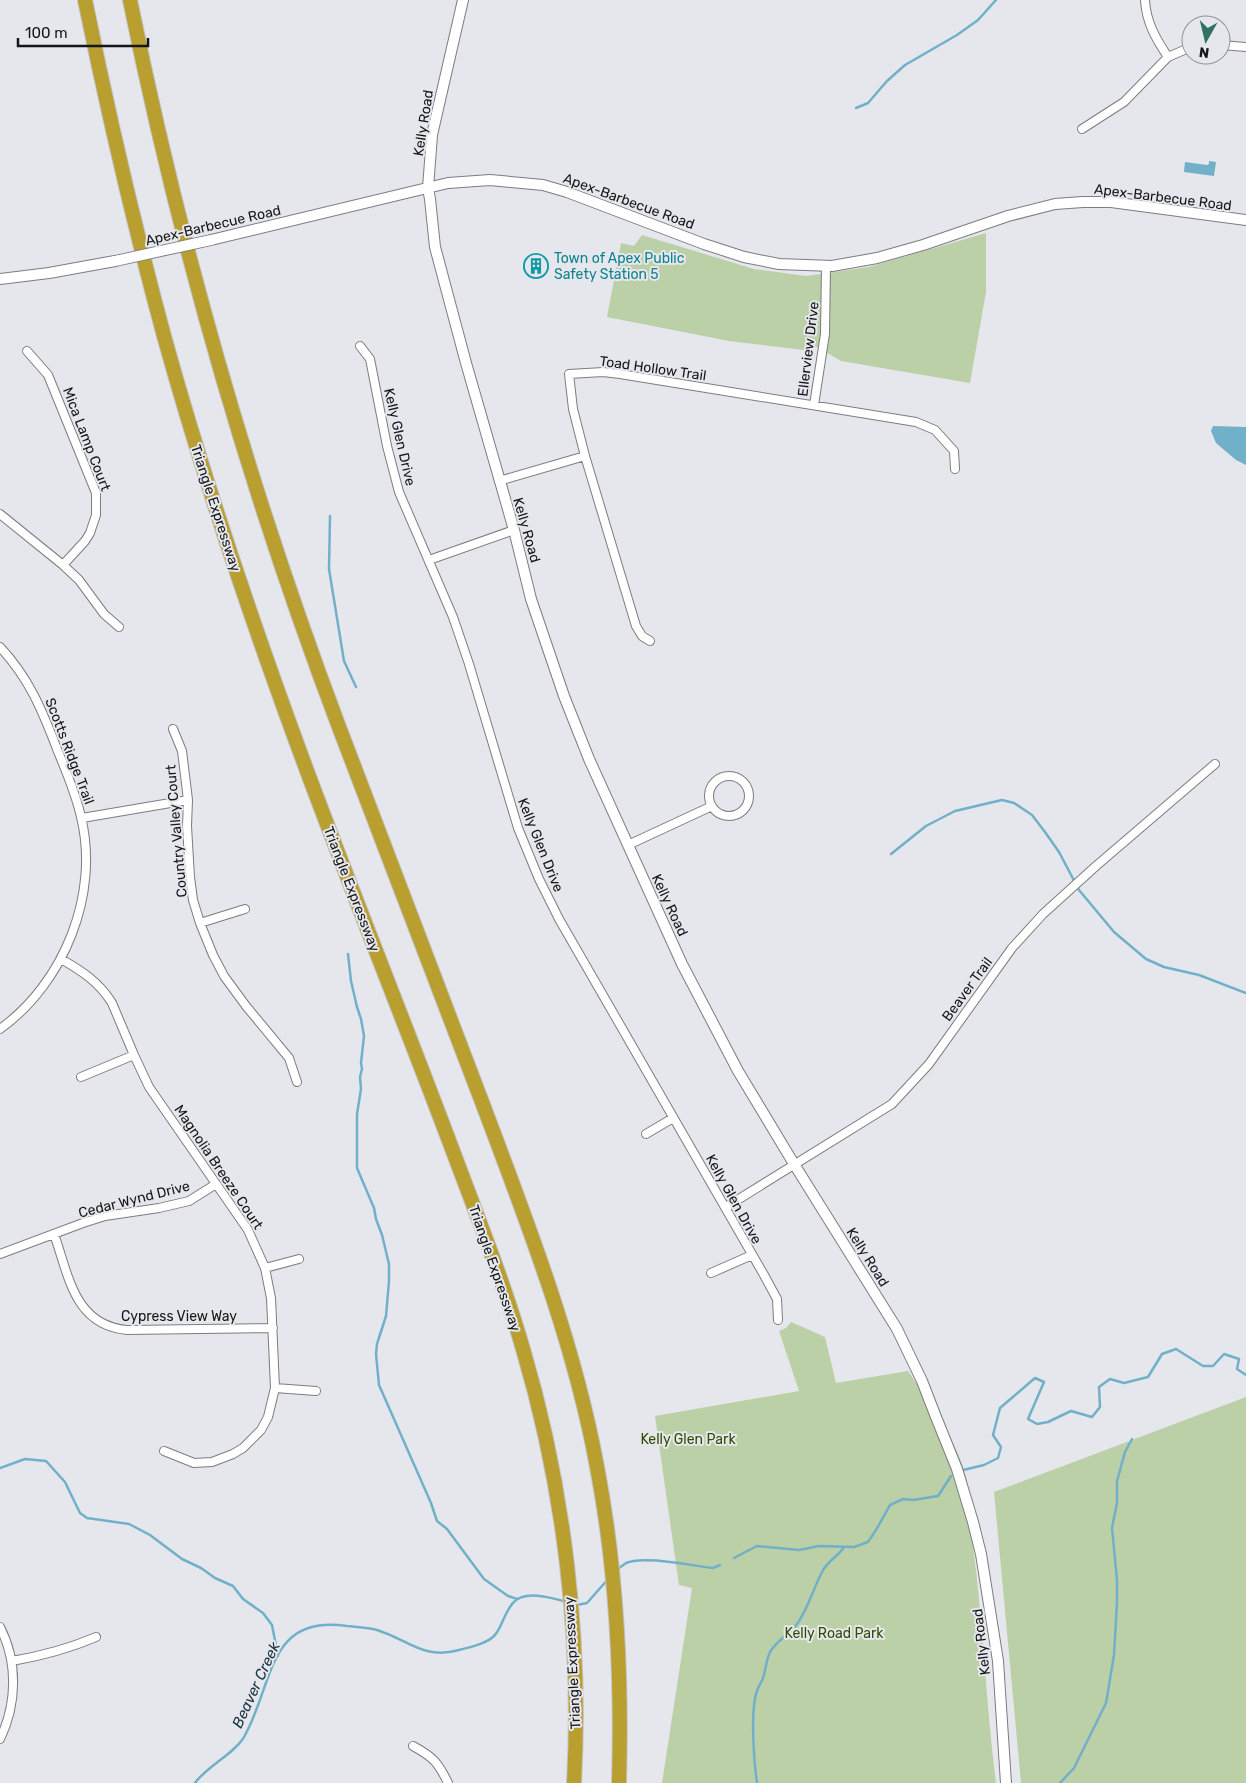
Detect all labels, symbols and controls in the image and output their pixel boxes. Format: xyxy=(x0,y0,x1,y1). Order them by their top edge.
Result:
scale bar xyxy=(18,15,148,47)
north arrow xyxy=(1181,15,1231,65)
text: 100 m xyxy=(25,24,67,42)
text: N xyxy=(1198,43,1210,61)
street label: Kelly Road xyxy=(410,89,437,157)
street label: Apex-Barbecue Road xyxy=(561,170,697,233)
street label: Apex-Barbecue Road xyxy=(1093,181,1233,214)
street label: Apex-Barbecue Road xyxy=(144,202,282,249)
place label: Town of Apex Public Safety Station 5 xyxy=(554,250,685,283)
building icon: Town of Apex Public Safety Station 5 xyxy=(523,253,549,279)
street label: Ellerview Drive xyxy=(794,301,823,397)
street label: Toad Hollow Trail xyxy=(598,353,707,384)
street label: Mica Lamp Court xyxy=(59,385,114,494)
street label: Kelly Glen Drive xyxy=(380,387,419,488)
street label: Triangle Expressway xyxy=(187,442,244,574)
street label: Kelly Road xyxy=(509,496,544,564)
street label: Scotts Ridge Trail xyxy=(41,695,98,807)
street label: Country Valley Court xyxy=(162,763,191,898)
street label: Kelly Glen Drive xyxy=(514,796,567,895)
street label: Triangle Expressway xyxy=(320,824,383,954)
street label: Kelly Road xyxy=(648,871,691,939)
street label: Beaver Trail xyxy=(939,954,996,1025)
street label: Magnolia Breeze Court xyxy=(171,1102,267,1233)
street label: Kelly Glen Drive xyxy=(702,1151,765,1247)
street label: Cedar Wynd Drive xyxy=(77,1177,192,1222)
street label: Triangle Expressway xyxy=(465,1203,524,1334)
street label: Kelly Road xyxy=(843,1225,892,1290)
street label: Cypress View Way xyxy=(121,1308,237,1325)
park label: Kelly Glen Park xyxy=(640,1431,736,1448)
street label: Triangle Expressway xyxy=(561,1596,584,1730)
street label: Kelly Road xyxy=(969,1608,994,1676)
park label: Kelly Road Park xyxy=(784,1625,884,1642)
water label: Beaver Creek xyxy=(228,1639,284,1731)

